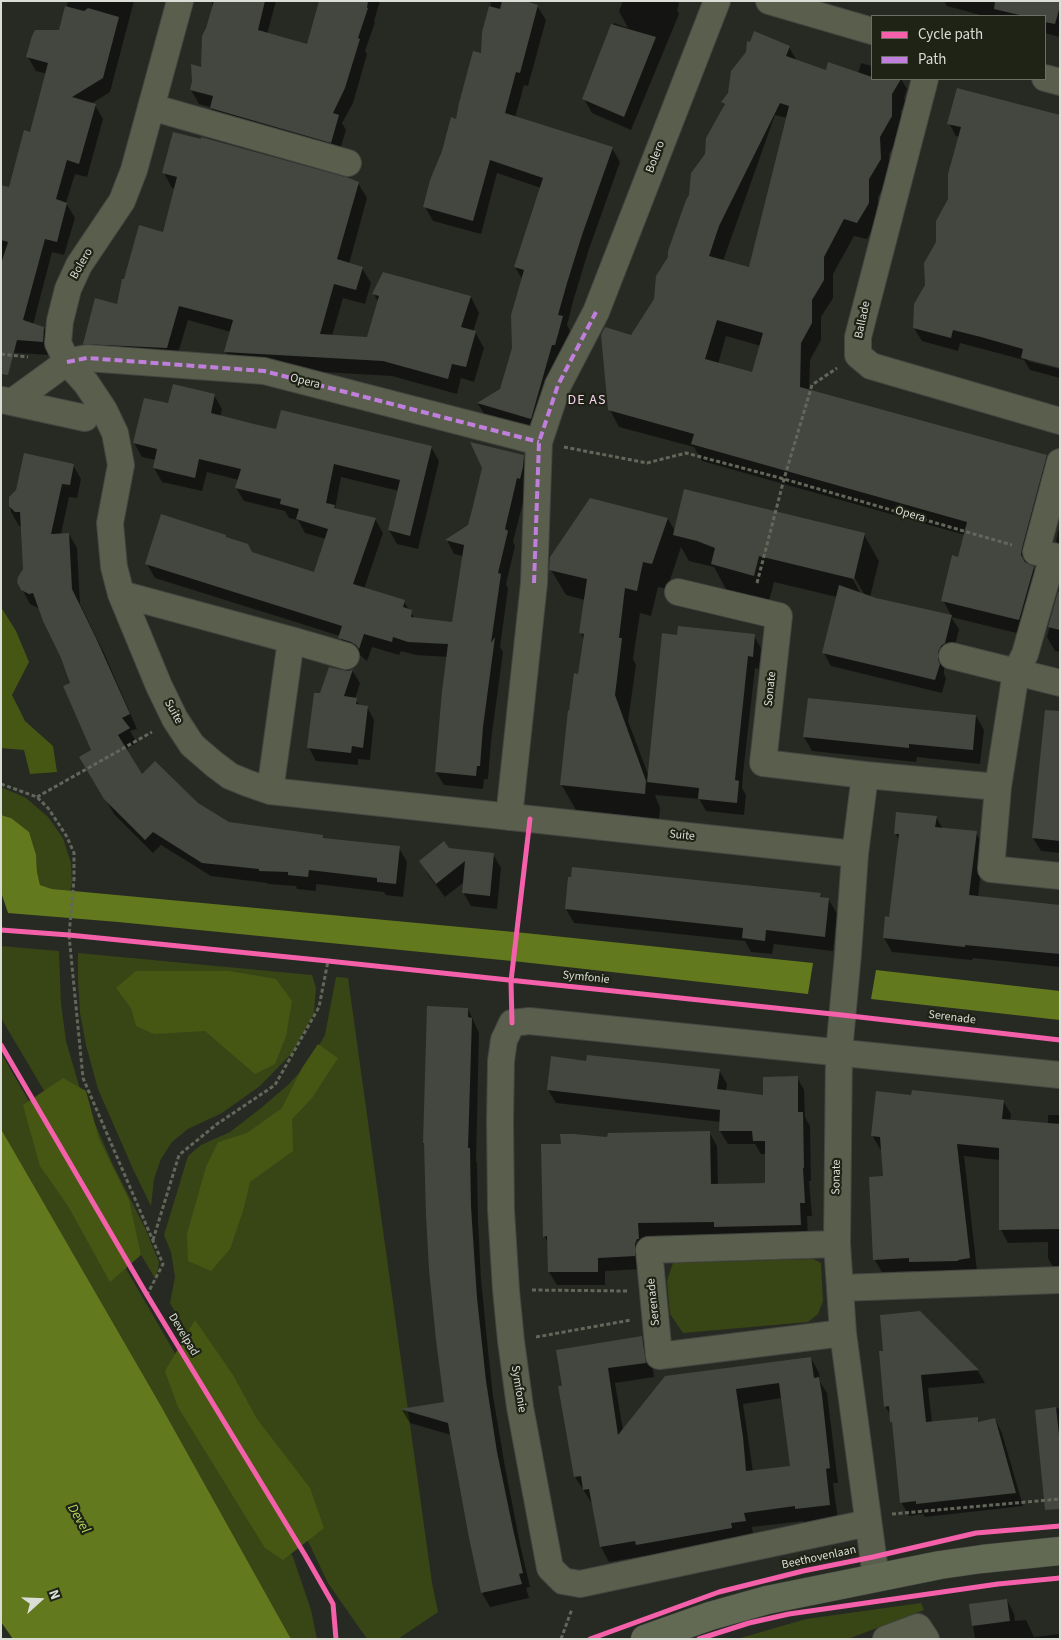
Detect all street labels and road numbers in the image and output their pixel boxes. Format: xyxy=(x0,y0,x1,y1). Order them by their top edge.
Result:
street label: Bolero xyxy=(643,139,669,175)
street label: Bolero xyxy=(67,246,97,282)
street label: Ballade xyxy=(852,300,874,340)
street label: Opera xyxy=(288,371,322,393)
street label: Opera xyxy=(893,504,927,526)
street label: Sonate xyxy=(762,671,780,707)
street label: Suite xyxy=(160,697,186,727)
street label: Suite xyxy=(668,827,696,845)
street label: Symfonie xyxy=(562,968,610,988)
street label: Serenade xyxy=(928,1008,976,1028)
street label: Sonate xyxy=(829,1159,845,1195)
street label: Serenade xyxy=(644,1278,664,1326)
street label: Develpad xyxy=(165,1311,201,1359)
street label: Symfonie xyxy=(507,1365,529,1413)
street label: Beethovenlaan xyxy=(780,1543,858,1573)

